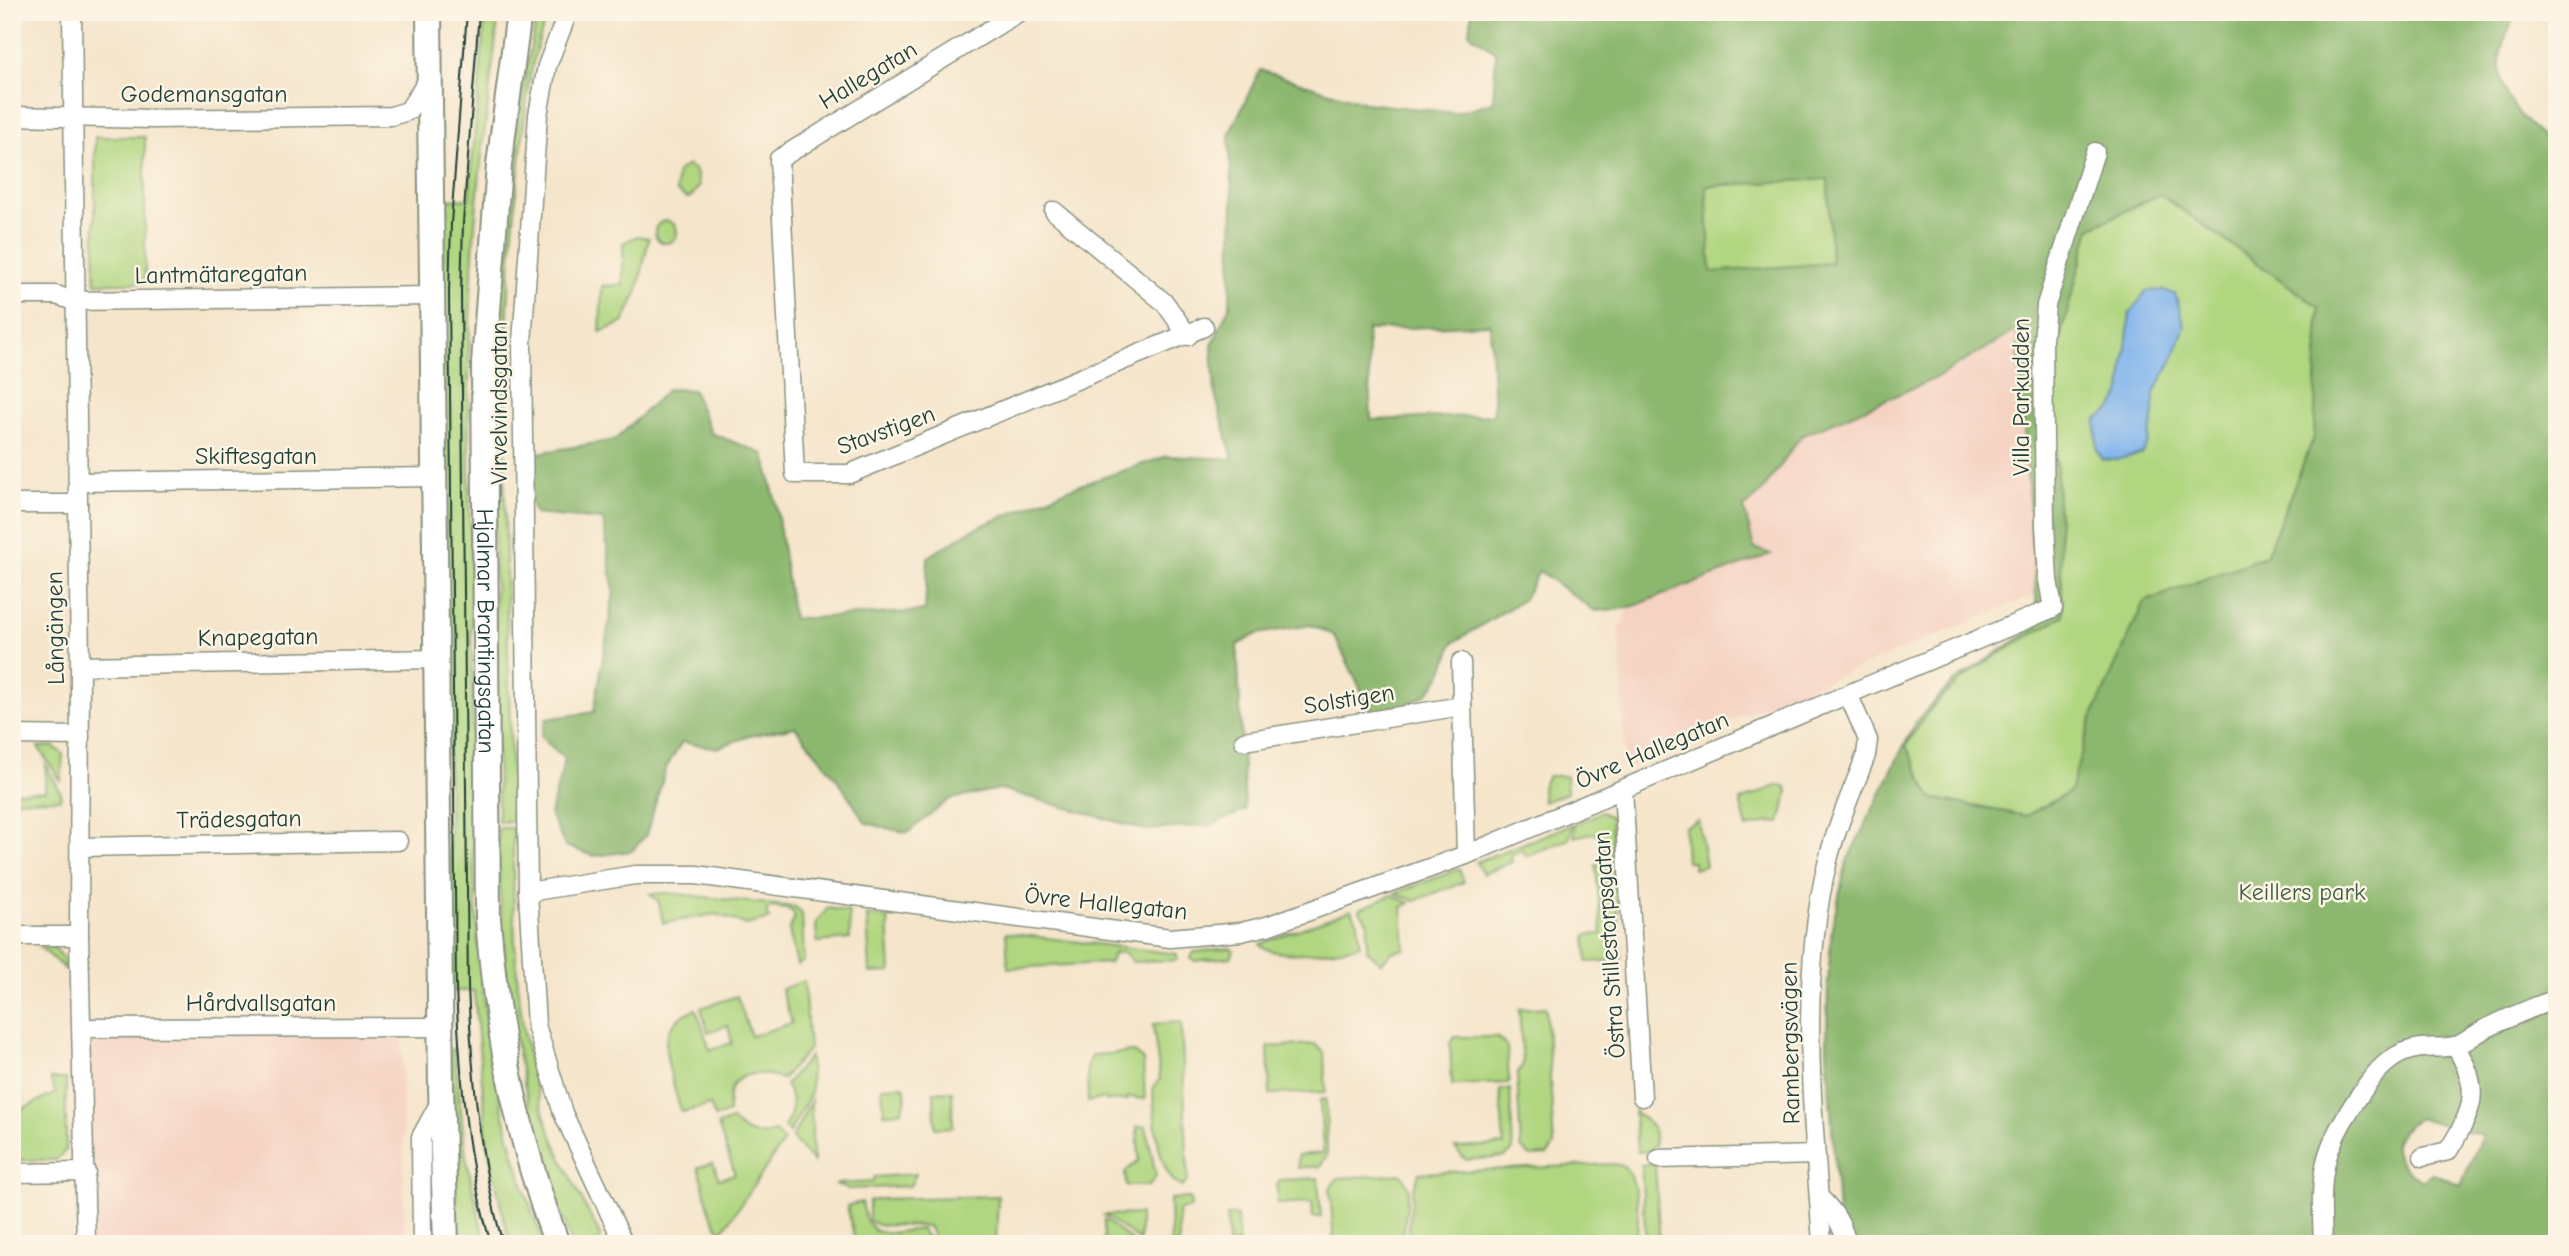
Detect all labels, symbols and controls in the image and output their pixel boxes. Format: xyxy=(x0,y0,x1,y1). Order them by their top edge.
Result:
street label: Hallegatan xyxy=(814,35,922,115)
street label: Godemansgatan xyxy=(121,80,287,108)
street label: Lantmätaregatan xyxy=(134,258,308,290)
street label: Villa Parkudden xyxy=(2007,318,2035,476)
street label: Virvelvindsgatan xyxy=(485,322,513,484)
street label: Stavstigen xyxy=(833,399,939,461)
street label: Skiftesgatan xyxy=(195,442,317,470)
street label: Hjalmar Brantingsgatan xyxy=(471,508,501,754)
street label: Långängen xyxy=(40,571,70,685)
street label: Knapegatan xyxy=(197,622,319,652)
street label: Solstigen xyxy=(1302,678,1396,720)
street label: Övre Hallegatan xyxy=(1571,705,1733,795)
street label: Trädesgatan xyxy=(176,804,302,834)
street label: Östra Stillestorpsgatan xyxy=(1587,830,1631,1060)
park label: Keillers park xyxy=(2238,878,2366,906)
street label: Övre Hallegatan xyxy=(1023,881,1189,925)
street label: Rambergsvägen xyxy=(1775,961,1805,1125)
street label: Hårdvallsgatan xyxy=(186,989,336,1017)

